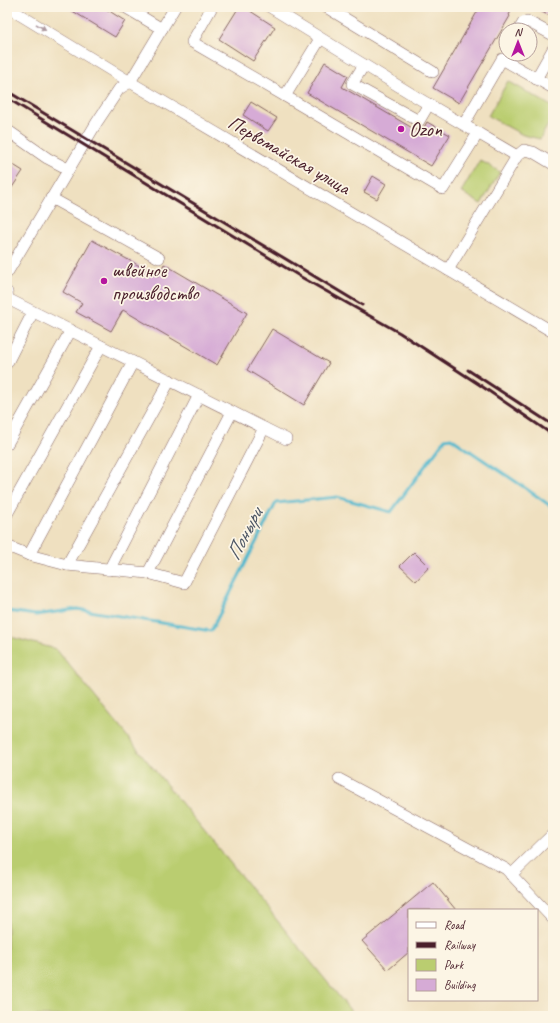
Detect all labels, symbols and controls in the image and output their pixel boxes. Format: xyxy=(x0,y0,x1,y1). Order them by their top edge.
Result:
north arrow xyxy=(498,22,538,62)
one-way arrow xyxy=(35,24,46,31)
text: N xyxy=(515,25,524,39)
street label: Первомайская улица xyxy=(223,110,356,201)
place label: Ozon xyxy=(409,117,443,142)
marker: Ozon xyxy=(396,124,406,134)
place label: швейное производство xyxy=(112,258,200,306)
marker: швейное производство xyxy=(99,276,109,286)
water label: Поныри xyxy=(220,501,270,565)
legend xyxy=(408,909,538,1001)
text: Road xyxy=(444,917,466,933)
text: Railway xyxy=(444,937,476,953)
text: Park xyxy=(444,957,465,973)
text: Building xyxy=(444,977,476,993)

